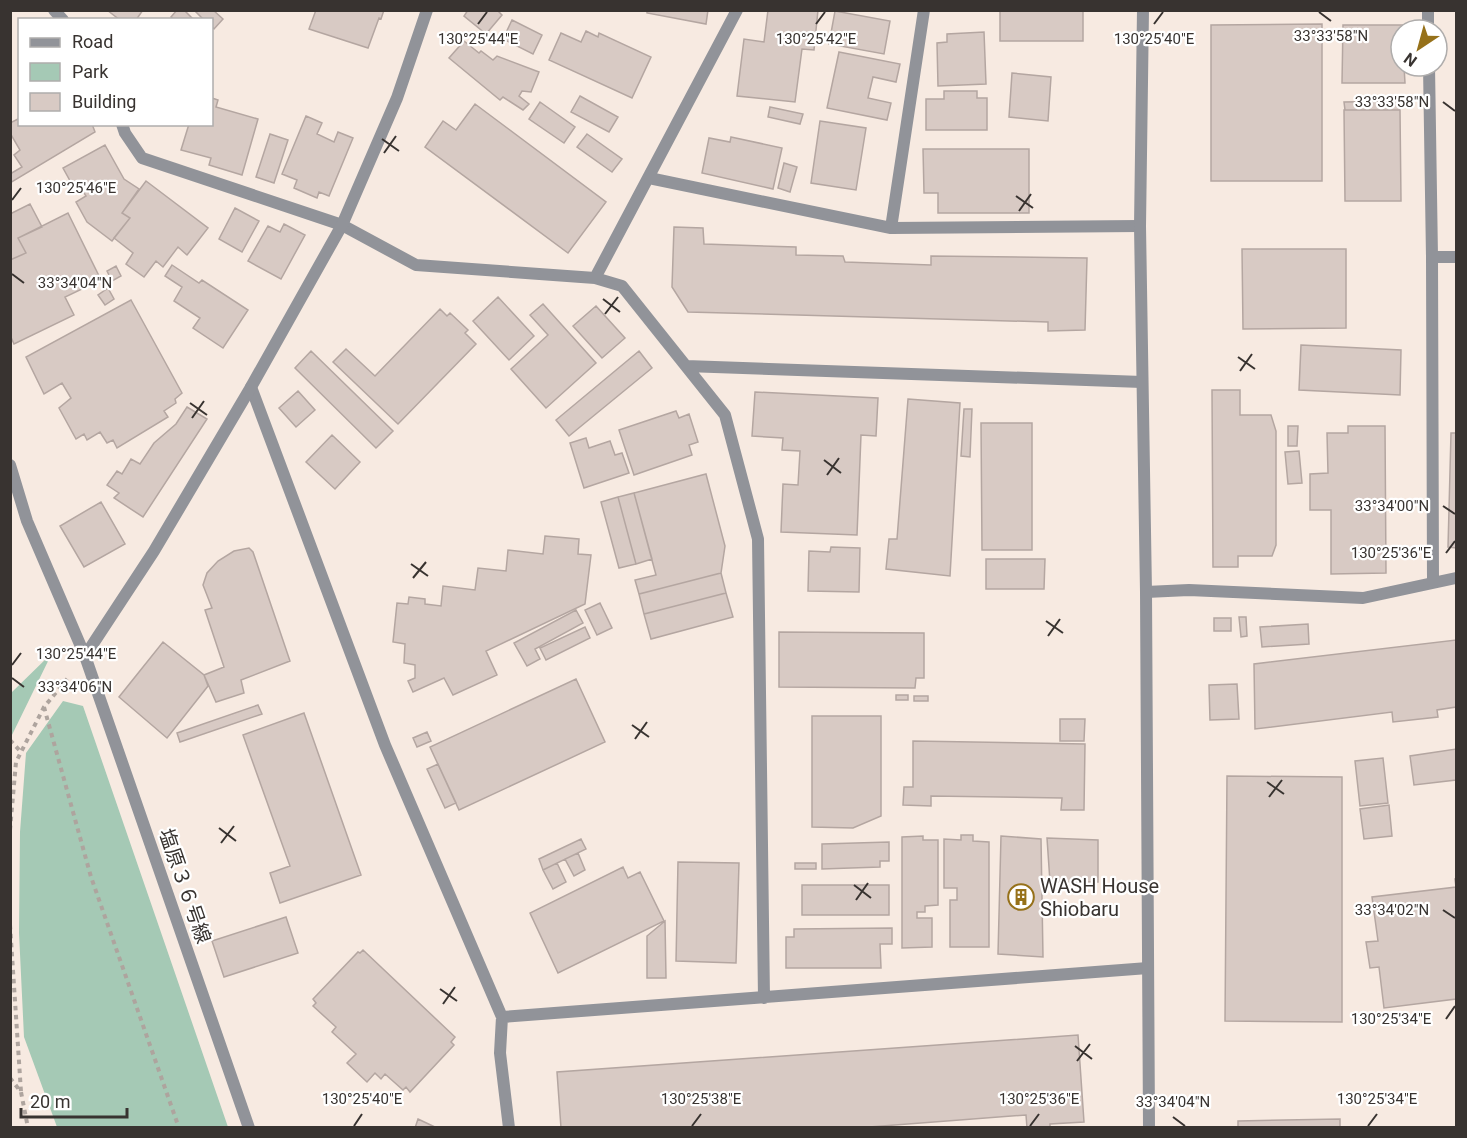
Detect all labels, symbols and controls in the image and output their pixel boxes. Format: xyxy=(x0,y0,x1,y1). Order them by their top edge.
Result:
legend xyxy=(18,18,213,126)
north arrow xyxy=(1389,18,1449,78)
text: 33°33'58"N xyxy=(1294,27,1368,45)
text: 130°25'44"E xyxy=(438,30,519,48)
text: 130°25'42"E xyxy=(776,30,857,48)
text: 130°25'40"E xyxy=(1114,30,1195,48)
text: Road xyxy=(72,31,113,52)
text: N xyxy=(1400,49,1421,71)
text: Park xyxy=(72,61,109,82)
text: Building xyxy=(72,91,136,112)
text: 33°33'58"N xyxy=(1355,93,1429,111)
text: 130°25'46"E xyxy=(36,179,117,197)
text: 33°34'04"N xyxy=(38,274,112,292)
text: 33°34'00"N xyxy=(1355,497,1429,515)
text: 130°25'36"E xyxy=(1351,544,1432,562)
text: 130°25'44"E xyxy=(36,645,117,663)
text: 33°34'06"N xyxy=(38,678,112,696)
street label: 塩原３６号線 xyxy=(154,825,216,947)
place label: WASH House Shiobaru xyxy=(1040,874,1159,921)
building icon: WASH House Shiobaru xyxy=(1006,882,1036,912)
text: 33°34'02"N xyxy=(1355,901,1429,919)
text: 130°25'34"E xyxy=(1351,1010,1432,1028)
scale bar xyxy=(21,1081,128,1119)
text: 130°25'40"E xyxy=(322,1090,403,1108)
text: 130°25'38"E xyxy=(661,1090,742,1108)
text: 130°25'36"E xyxy=(999,1090,1080,1108)
text: 130°25'34"E xyxy=(1337,1090,1418,1108)
text: 20 m xyxy=(30,1091,70,1112)
text: 33°34'04"N xyxy=(1136,1093,1210,1111)

